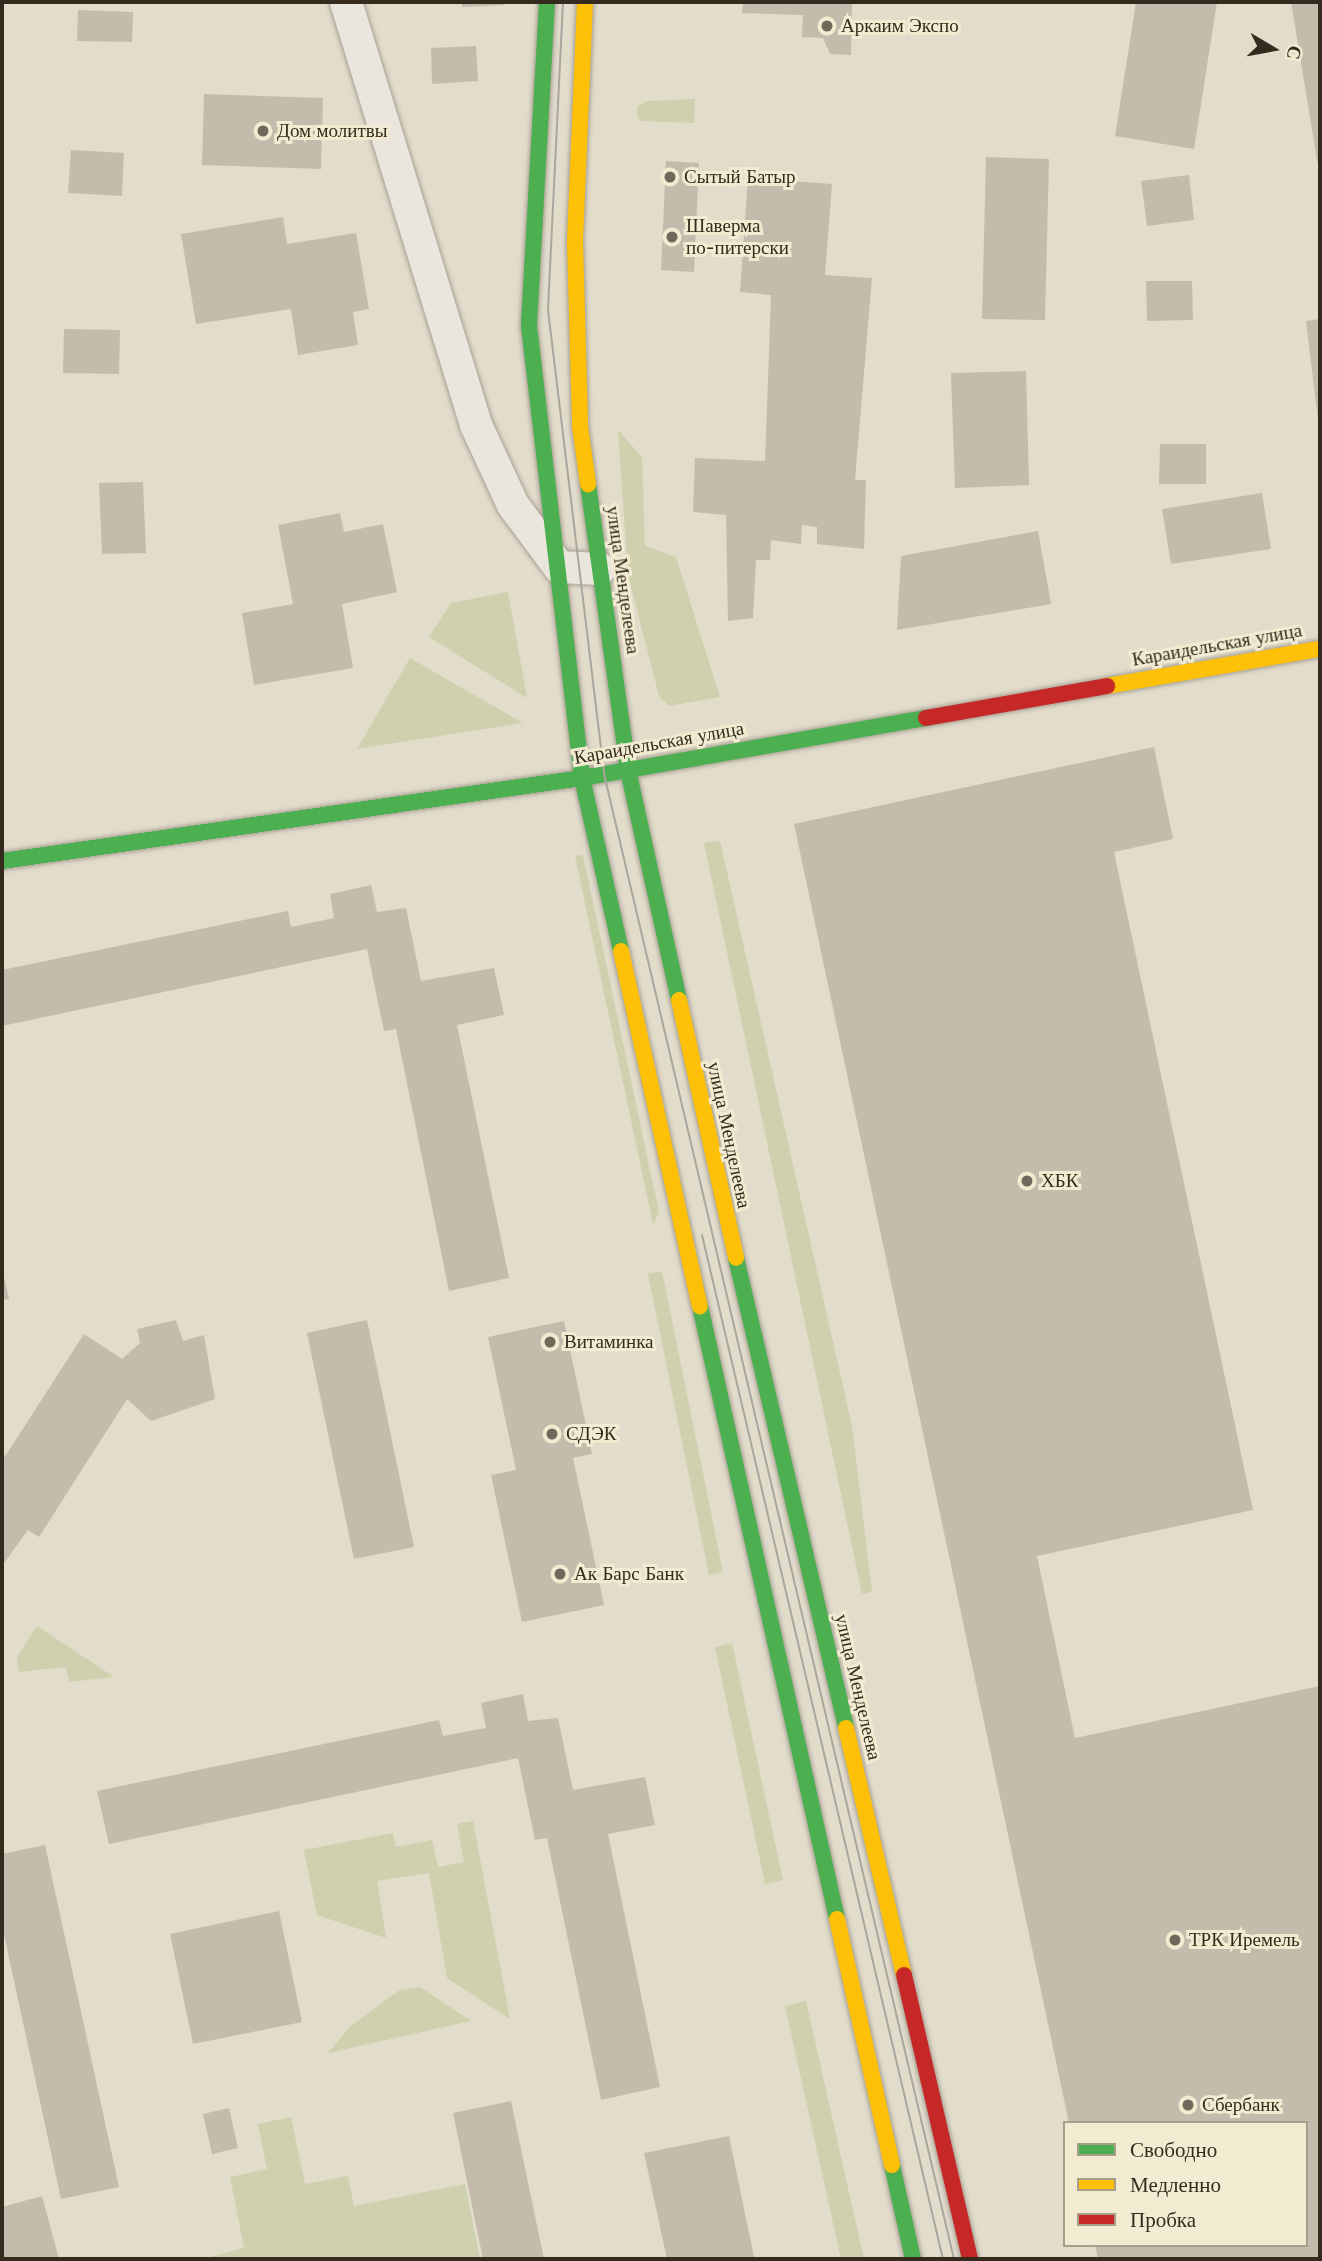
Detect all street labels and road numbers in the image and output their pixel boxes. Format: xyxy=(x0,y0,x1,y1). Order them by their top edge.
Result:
street label: улица Менделеева xyxy=(601,505,645,655)
street label: Караидельская улица xyxy=(1130,619,1304,671)
street label: Караидельская улица xyxy=(572,717,746,769)
street label: улица Менделеева xyxy=(702,1060,756,1210)
street label: улица Менделеева xyxy=(830,1612,886,1762)

